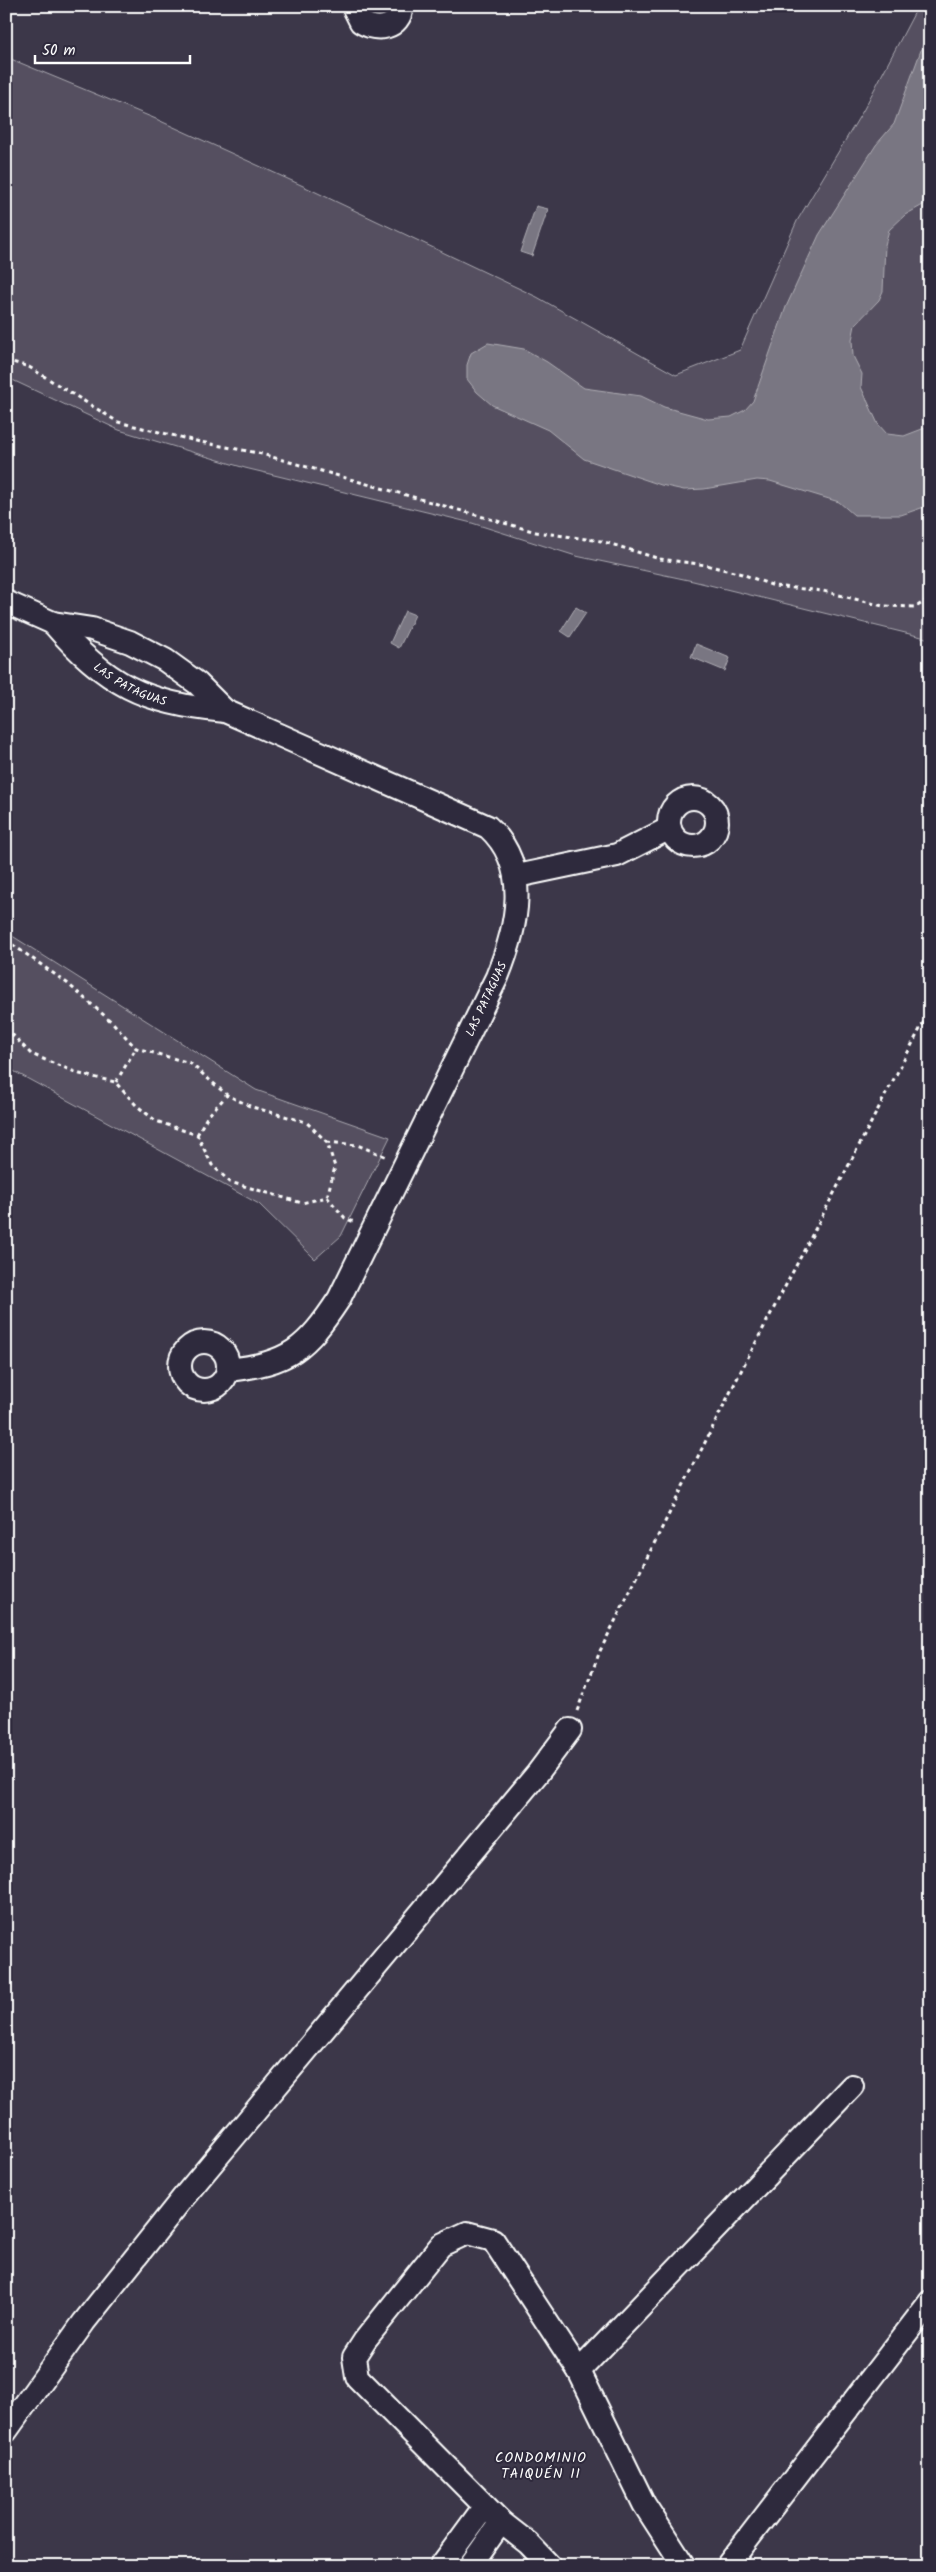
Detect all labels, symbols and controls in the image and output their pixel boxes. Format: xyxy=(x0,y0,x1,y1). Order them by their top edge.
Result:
scale bar xyxy=(35,32,190,64)
text: 50 m xyxy=(42,39,76,63)
street label: LAS PATAGUAS xyxy=(89,658,169,711)
street label: LAS PATAGUAS xyxy=(461,958,512,1040)
district label: CONDOMINIO TAIQUÉN II xyxy=(495,2447,587,2485)

